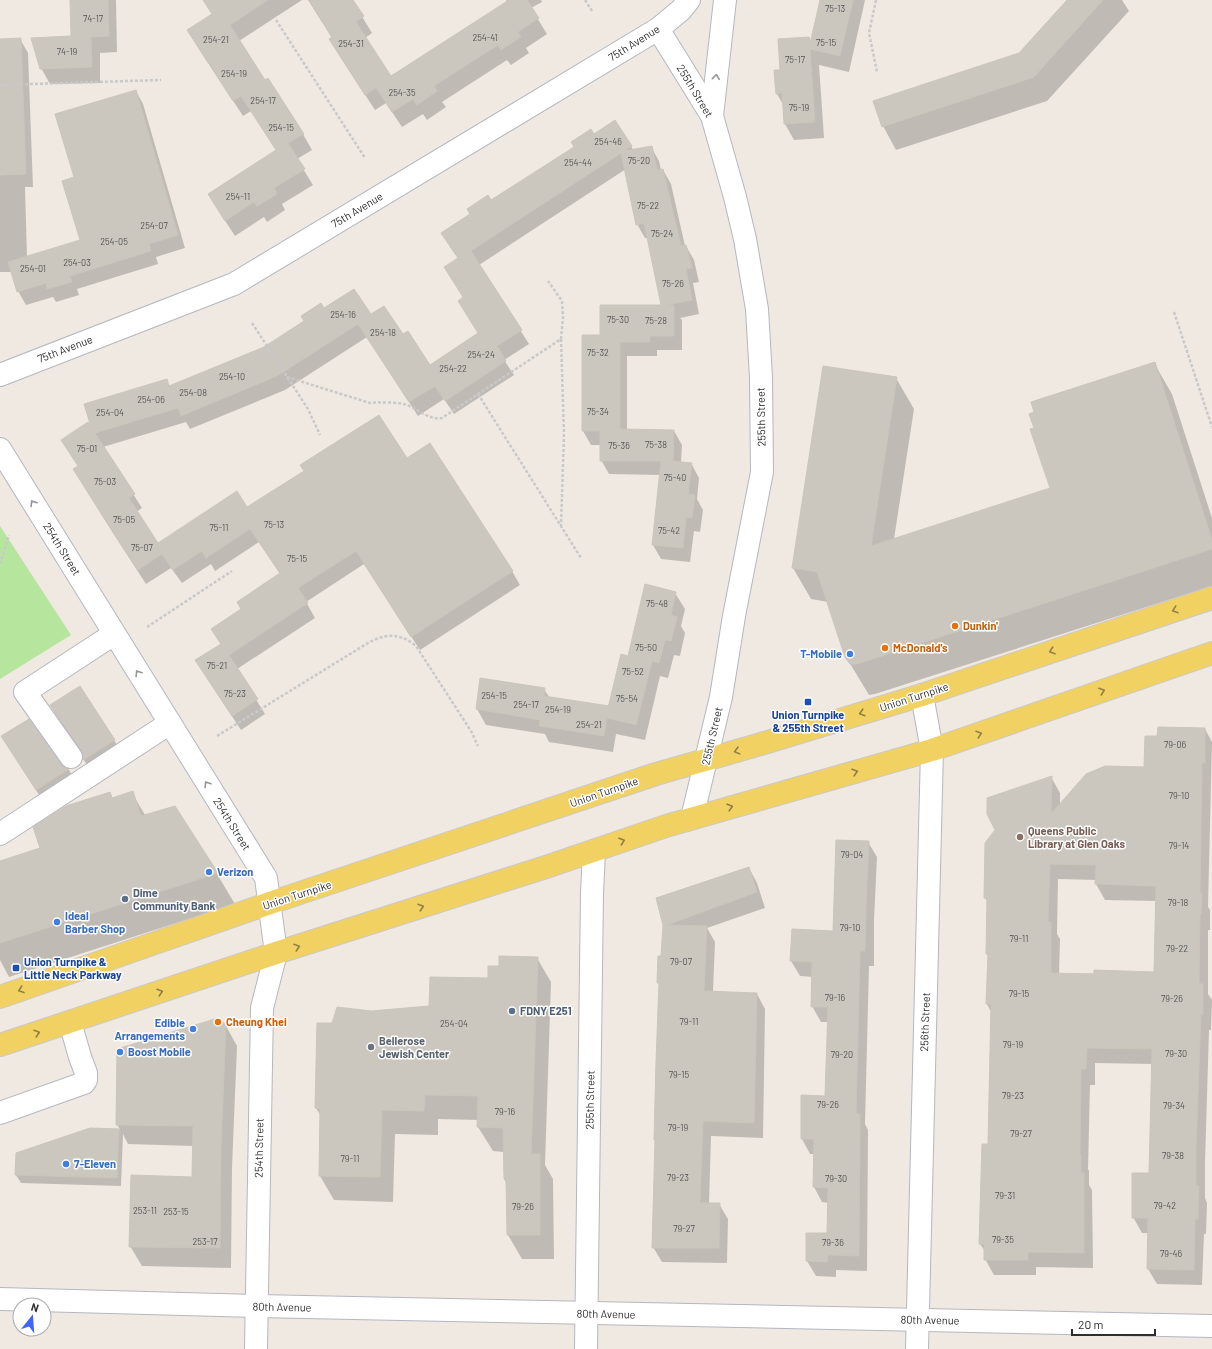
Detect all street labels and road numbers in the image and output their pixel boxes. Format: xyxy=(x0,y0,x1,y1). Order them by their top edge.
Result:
street label: 75th Avenue xyxy=(606,22,662,63)
street label: 255th Street xyxy=(675,62,716,120)
street label: 75th Avenue xyxy=(329,189,385,230)
street label: 75th Avenue xyxy=(35,332,94,365)
street label: 255th Street xyxy=(753,387,768,447)
street label: 254th Street xyxy=(41,520,84,578)
street label: Union Turnpike xyxy=(878,679,950,714)
street label: 255th Street xyxy=(699,705,725,766)
street label: Union Turnpike xyxy=(568,774,640,809)
street label: 254th Street xyxy=(211,795,254,853)
street label: Union Turnpike xyxy=(261,877,333,912)
street label: 256th Street xyxy=(917,992,932,1052)
street label: 255th Street xyxy=(582,1070,597,1130)
street label: 254th Street xyxy=(251,1118,266,1178)
street label: 80th Avenue xyxy=(252,1299,312,1314)
street label: 80th Avenue xyxy=(576,1306,636,1321)
street label: 80th Avenue xyxy=(900,1312,960,1327)

